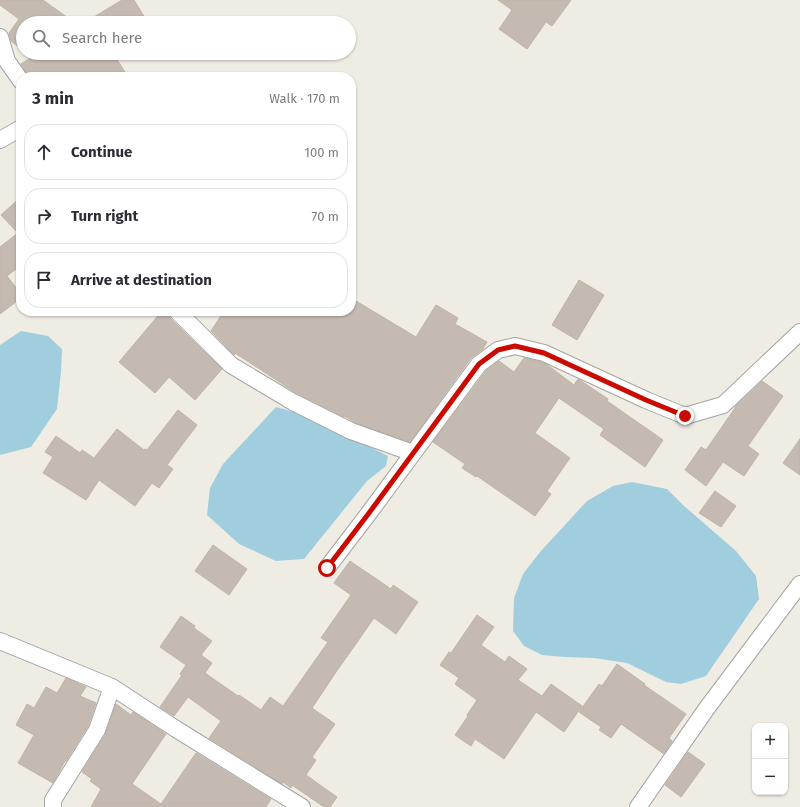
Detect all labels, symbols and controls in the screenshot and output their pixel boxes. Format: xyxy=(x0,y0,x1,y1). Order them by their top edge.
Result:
search box xyxy=(16,16,356,60)
icon: search xyxy=(30,27,52,49)
text: Search here xyxy=(62,29,142,47)
text: 3 min xyxy=(32,88,74,109)
text: Walk · 170 m xyxy=(269,91,340,106)
icon: ahead xyxy=(33,141,55,163)
text: Continue xyxy=(71,143,132,161)
text: 100 m xyxy=(304,145,339,160)
icon: right xyxy=(33,205,55,227)
text: Turn right xyxy=(71,207,138,225)
text: 70 m xyxy=(312,209,339,224)
icon: arrive xyxy=(33,269,55,291)
text: Arrive at destination xyxy=(71,271,212,289)
route end xyxy=(676,407,694,425)
route start xyxy=(318,559,336,577)
map controls xyxy=(752,723,788,795)
button: + xyxy=(752,723,788,759)
button: − xyxy=(752,759,788,795)

